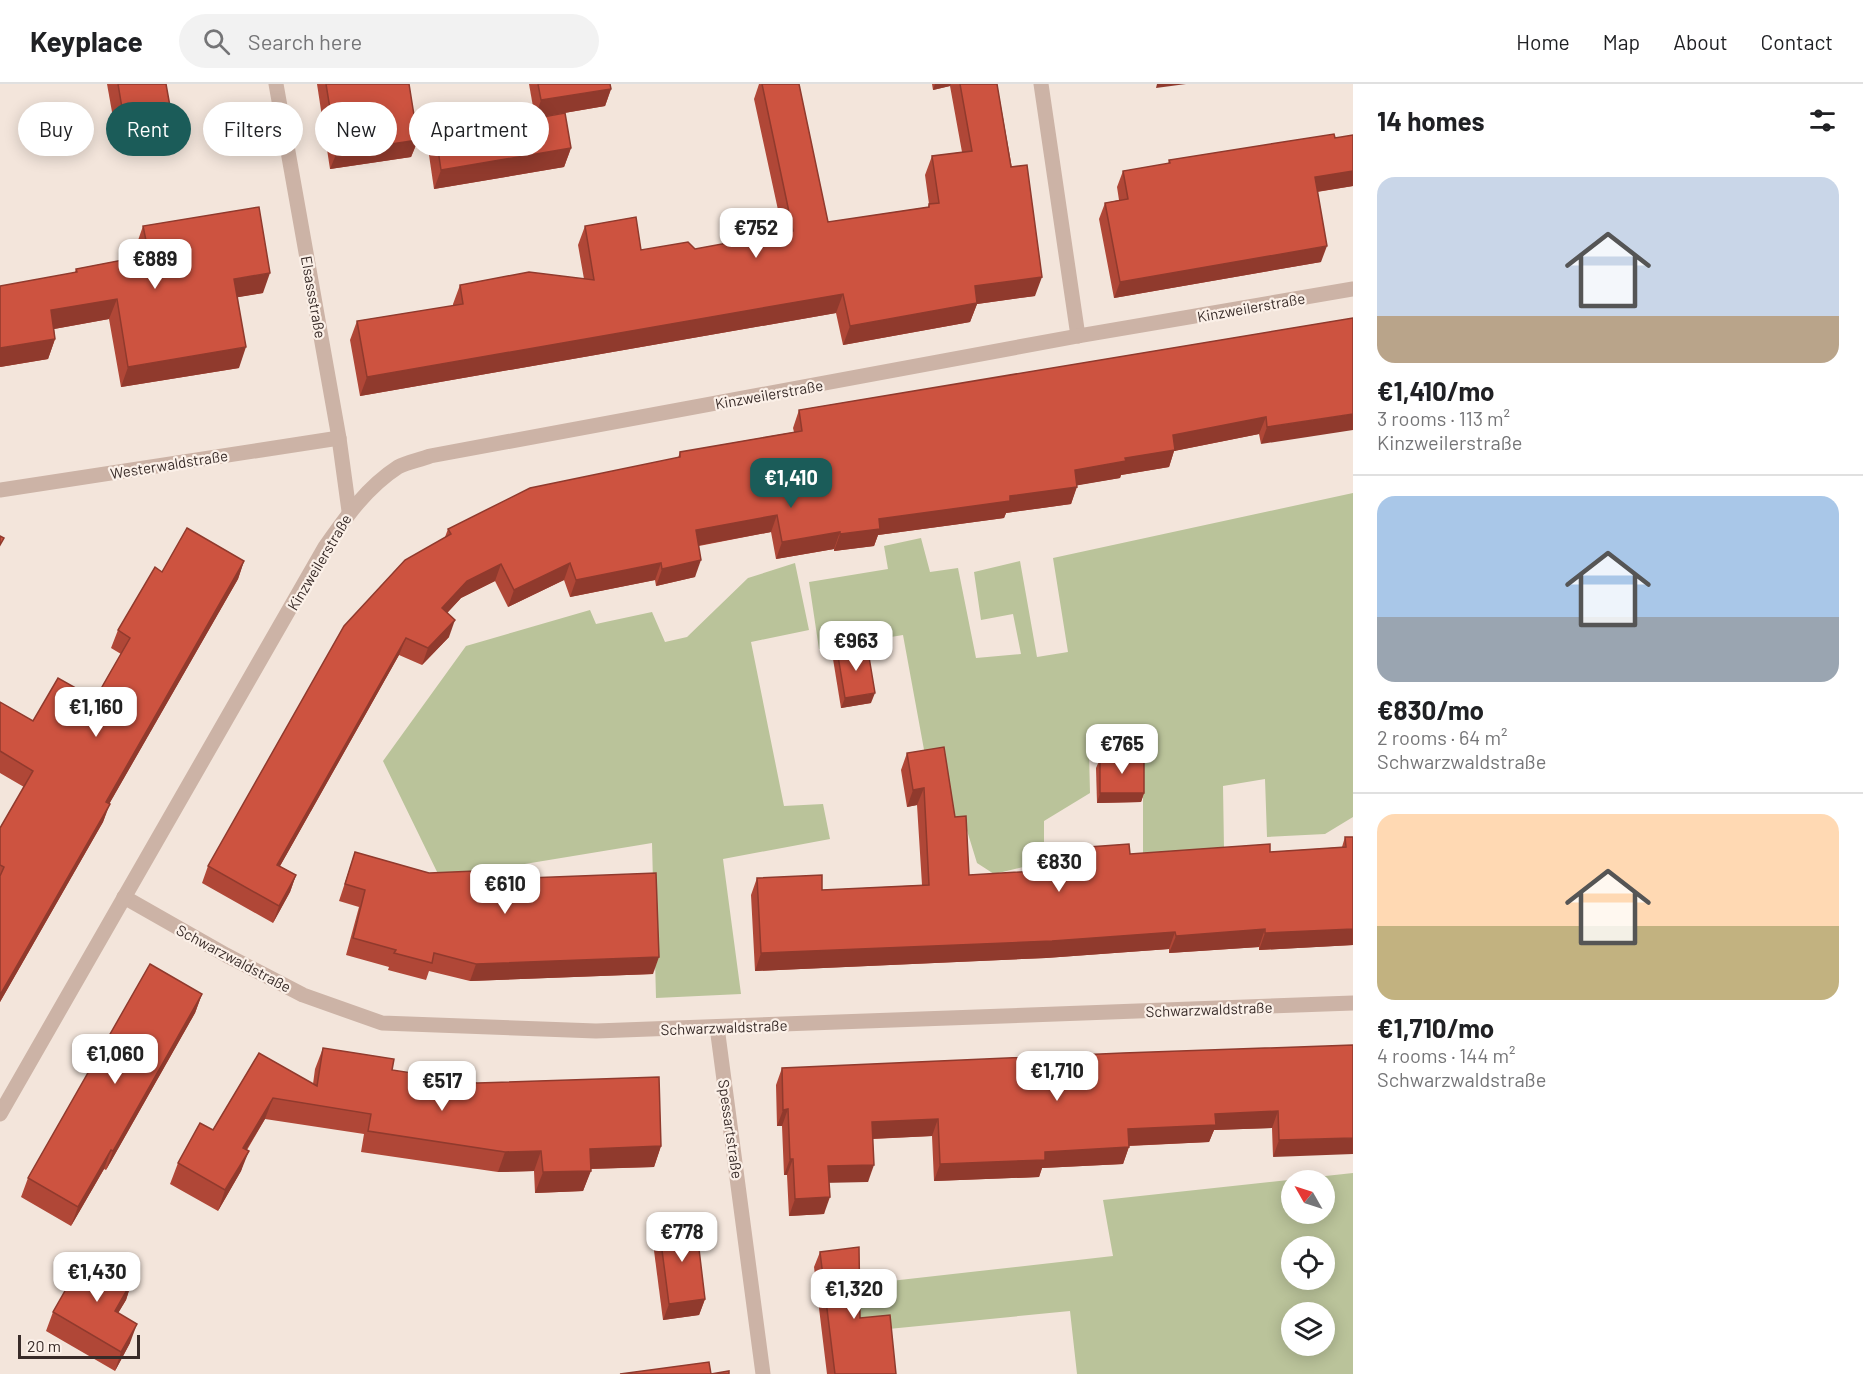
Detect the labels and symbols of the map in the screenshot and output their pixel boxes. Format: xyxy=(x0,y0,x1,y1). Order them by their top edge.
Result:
pin: €752 xyxy=(720,208,792,259)
pin: €889 xyxy=(119,239,191,290)
street label: Elsassstraße xyxy=(298,254,330,340)
street label: Kinzweilerstraße xyxy=(1196,289,1306,325)
street label: Kinzweilerstraße xyxy=(714,376,824,412)
street label: Westerwaldstraße xyxy=(109,446,229,482)
pin: €1,410 xyxy=(742,458,840,509)
street label: Kinzweilerstraße xyxy=(283,511,355,613)
pin: €963 xyxy=(820,621,892,672)
pin: €1,160 xyxy=(47,687,145,738)
pin: €765 xyxy=(1086,724,1158,775)
pin: €830 xyxy=(1023,842,1095,893)
pin: €610 xyxy=(469,864,541,915)
street label: Schwarzwaldstraße xyxy=(174,920,294,996)
street label: Schwarzwaldstraße xyxy=(1145,998,1273,1020)
street label: Schwarzwaldstraße xyxy=(660,1016,788,1038)
pin: €1,060 xyxy=(66,1034,164,1085)
pin: €1,710 xyxy=(1008,1051,1106,1102)
pin: €517 xyxy=(406,1061,478,1112)
street label: Spessartstraße xyxy=(715,1078,747,1180)
north arrow xyxy=(1281,1170,1335,1224)
pin: €778 xyxy=(646,1212,718,1263)
pin: €1,430 xyxy=(48,1252,146,1303)
pin: €1,320 xyxy=(805,1269,903,1320)
scale bar xyxy=(18,1332,140,1360)

